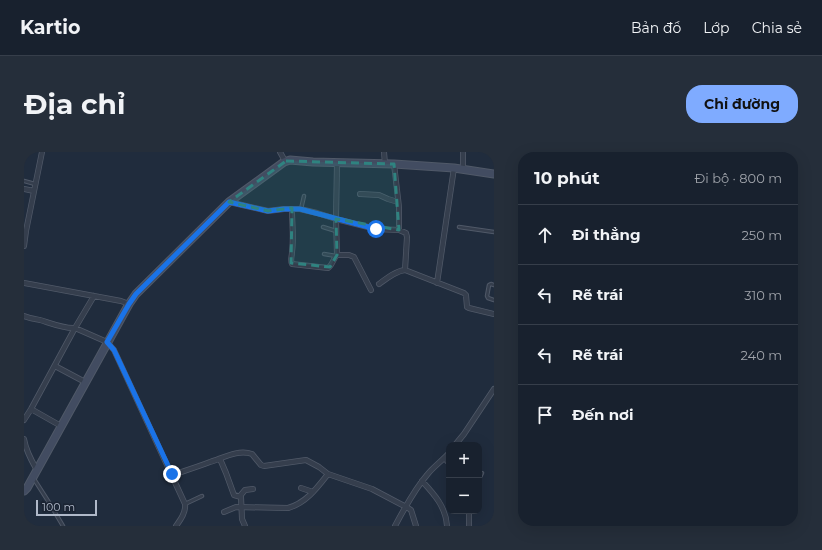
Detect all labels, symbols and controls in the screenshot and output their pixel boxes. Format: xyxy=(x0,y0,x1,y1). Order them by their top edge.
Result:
text: Kartio xyxy=(20,16,80,39)
text: Bản đồ xyxy=(631,19,681,37)
text: Lớp xyxy=(703,19,730,37)
text: Chia sẻ xyxy=(752,19,802,37)
button: Chỉ đường xyxy=(686,85,798,123)
text: Địa chỉ xyxy=(24,87,125,121)
text: 10 phút xyxy=(534,168,600,188)
text: Đi bộ · 800 m xyxy=(695,170,782,186)
route start xyxy=(367,220,385,238)
icon: ahead xyxy=(534,224,556,246)
text: Đi thẳng xyxy=(572,225,640,244)
text: 250 m xyxy=(741,227,782,243)
icon: left xyxy=(534,284,556,306)
text: Rẽ trái xyxy=(572,285,623,304)
text: 310 m xyxy=(744,287,782,303)
icon: left xyxy=(534,344,556,366)
text: Rẽ trái xyxy=(572,345,623,364)
text: 240 m xyxy=(741,347,782,363)
icon: arrive xyxy=(534,404,556,426)
text: Đến nơi xyxy=(572,405,633,424)
map controls xyxy=(446,442,482,514)
button: + xyxy=(446,442,482,478)
route end xyxy=(163,465,181,483)
button: − xyxy=(446,478,482,514)
scale bar xyxy=(36,498,97,517)
text: 100 m xyxy=(42,500,75,514)

